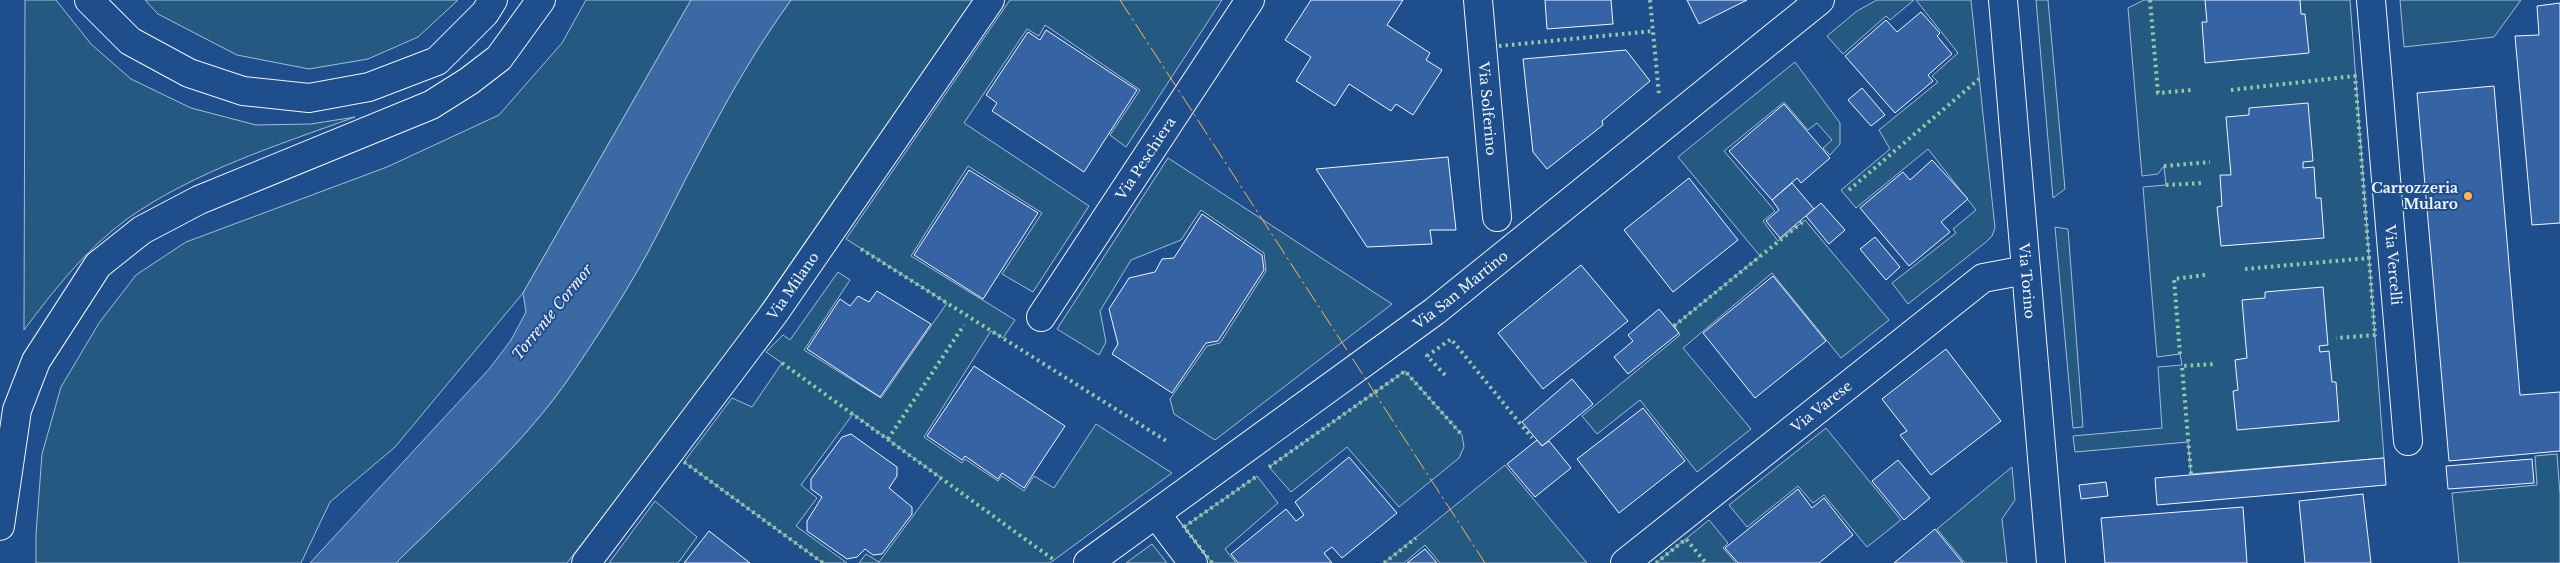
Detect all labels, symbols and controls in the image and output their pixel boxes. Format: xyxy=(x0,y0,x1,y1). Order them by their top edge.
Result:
street label: Via Solferino xyxy=(1474,60,1501,156)
street label: Via Peschiera xyxy=(1111,113,1179,204)
place label: Carrozzeria Mularo xyxy=(2371,179,2458,213)
marker: Carrozzeria Mularo xyxy=(2462,190,2474,202)
street label: Via Vercelli xyxy=(2381,223,2406,306)
street label: Via Torino xyxy=(2015,241,2039,320)
street label: Via San Martino xyxy=(1409,247,1512,334)
street label: Via Milano xyxy=(763,248,823,324)
water label: Torrente Cormor xyxy=(508,259,597,364)
street label: Via Varese xyxy=(1786,377,1856,437)

